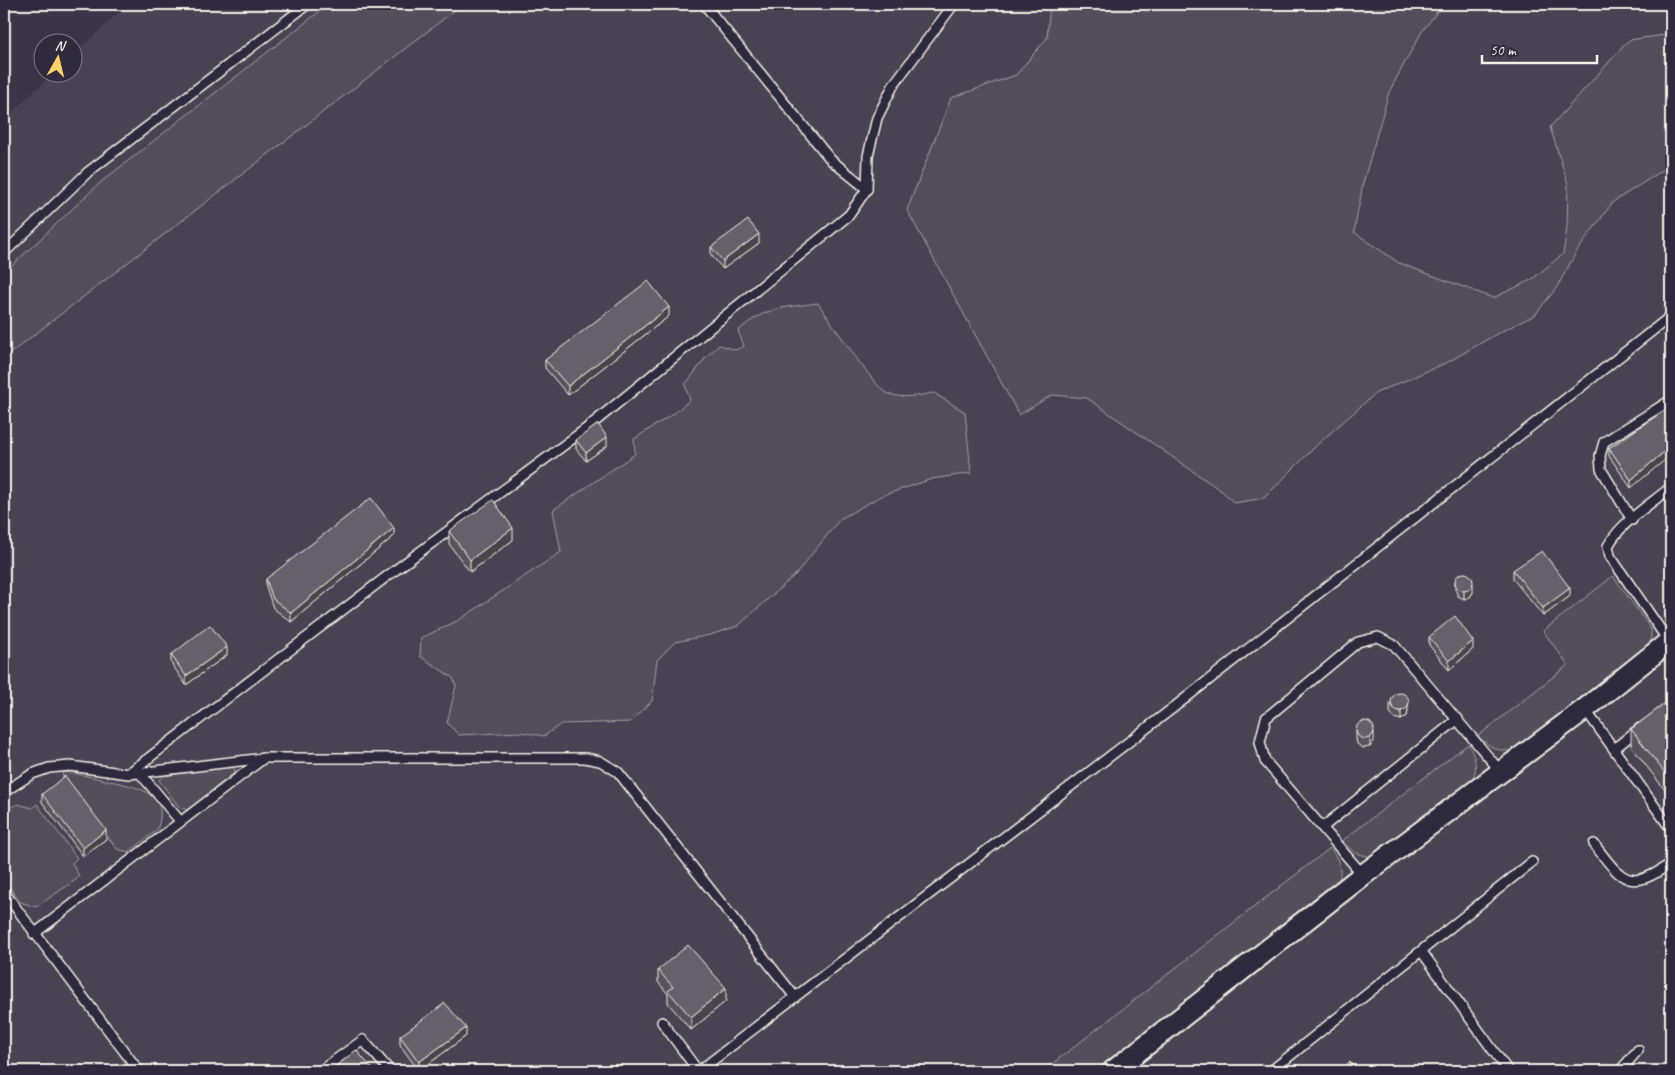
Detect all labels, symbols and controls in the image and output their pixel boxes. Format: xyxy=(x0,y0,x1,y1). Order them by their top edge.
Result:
north arrow xyxy=(32,32,82,82)
scale bar xyxy=(1482,32,1598,64)
text: N xyxy=(54,37,68,55)
text: 50 m xyxy=(1490,41,1517,60)

